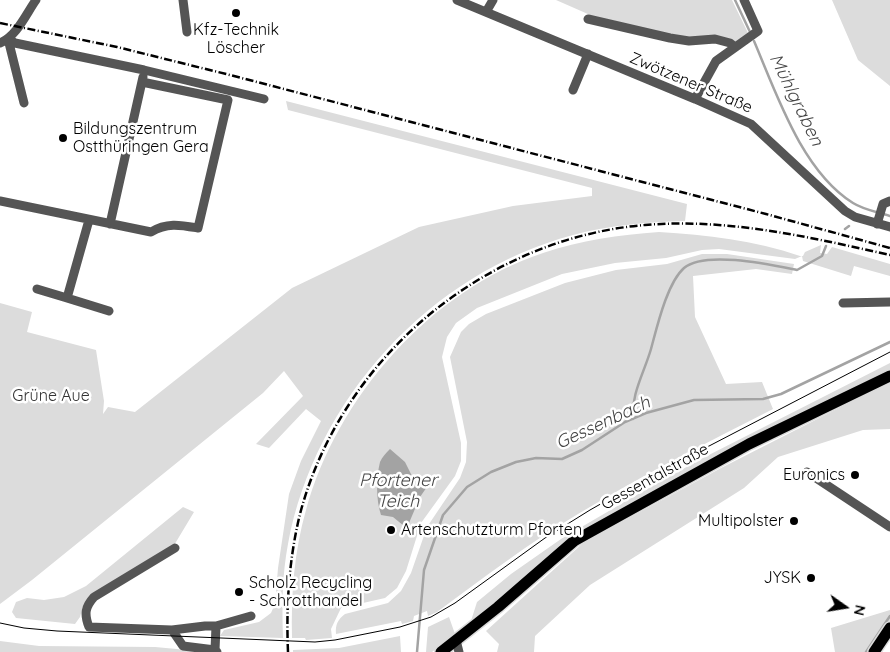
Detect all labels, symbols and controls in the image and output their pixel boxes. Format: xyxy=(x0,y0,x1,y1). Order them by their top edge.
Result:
marker: Kfz-Technik Löscher xyxy=(230,7,242,19)
place label: Kfz-Technik Löscher xyxy=(193,20,279,58)
street label: Zwötzener Straße xyxy=(627,48,755,118)
water label: Mühlgraben xyxy=(764,50,828,150)
place label: Bildungszentrum Ostthüringen Gera xyxy=(73,119,209,157)
marker: Bildungszentrum Ostthüringen Gera xyxy=(57,132,69,144)
park label: Grüne Aue xyxy=(12,386,90,406)
water label: Gessenbach xyxy=(552,392,654,454)
street label: Gessentalstraße xyxy=(598,440,712,514)
place label: Euronics xyxy=(783,465,845,485)
marker: Euronics xyxy=(849,469,861,481)
water label: Pfortener Teich xyxy=(359,470,437,512)
place label: Multipolster xyxy=(698,511,784,531)
marker: Multipolster xyxy=(788,515,800,527)
place label: Artenschutzturm Pforten xyxy=(401,520,582,540)
marker: Artenschutzturm Pforten xyxy=(385,524,397,536)
place label: JYSK xyxy=(764,568,801,588)
marker: JYSK xyxy=(805,572,817,584)
place label: Scholz Recycling - Schrotthandel xyxy=(249,573,372,611)
north arrow xyxy=(820,582,870,632)
marker: Scholz Recycling - Schrotthandel xyxy=(233,586,245,598)
text: N xyxy=(850,603,870,617)

